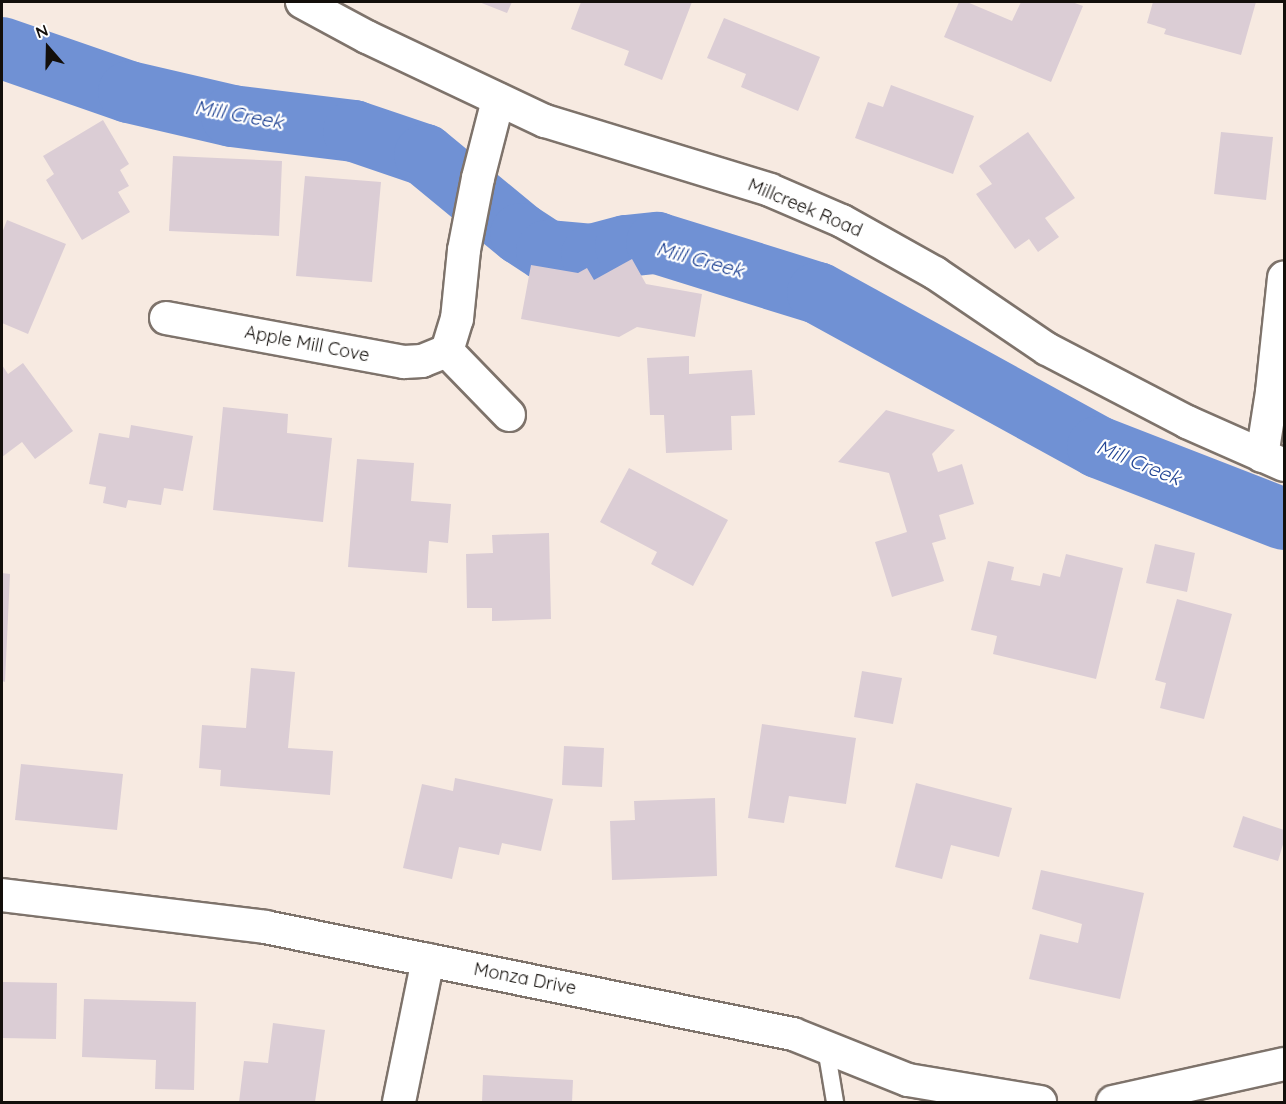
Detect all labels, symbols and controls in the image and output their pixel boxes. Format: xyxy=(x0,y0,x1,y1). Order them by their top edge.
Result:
north arrow xyxy=(18,18,78,78)
text: N xyxy=(33,20,51,42)
water label: Mill Creek xyxy=(193,94,285,134)
street label: Millcreek Road xyxy=(745,174,865,242)
water label: Mill Creek xyxy=(654,236,746,282)
street label: Apple Mill Cove xyxy=(243,321,371,367)
water label: Mill Creek xyxy=(1093,434,1185,490)
street label: Monza Drive xyxy=(472,958,578,1000)

